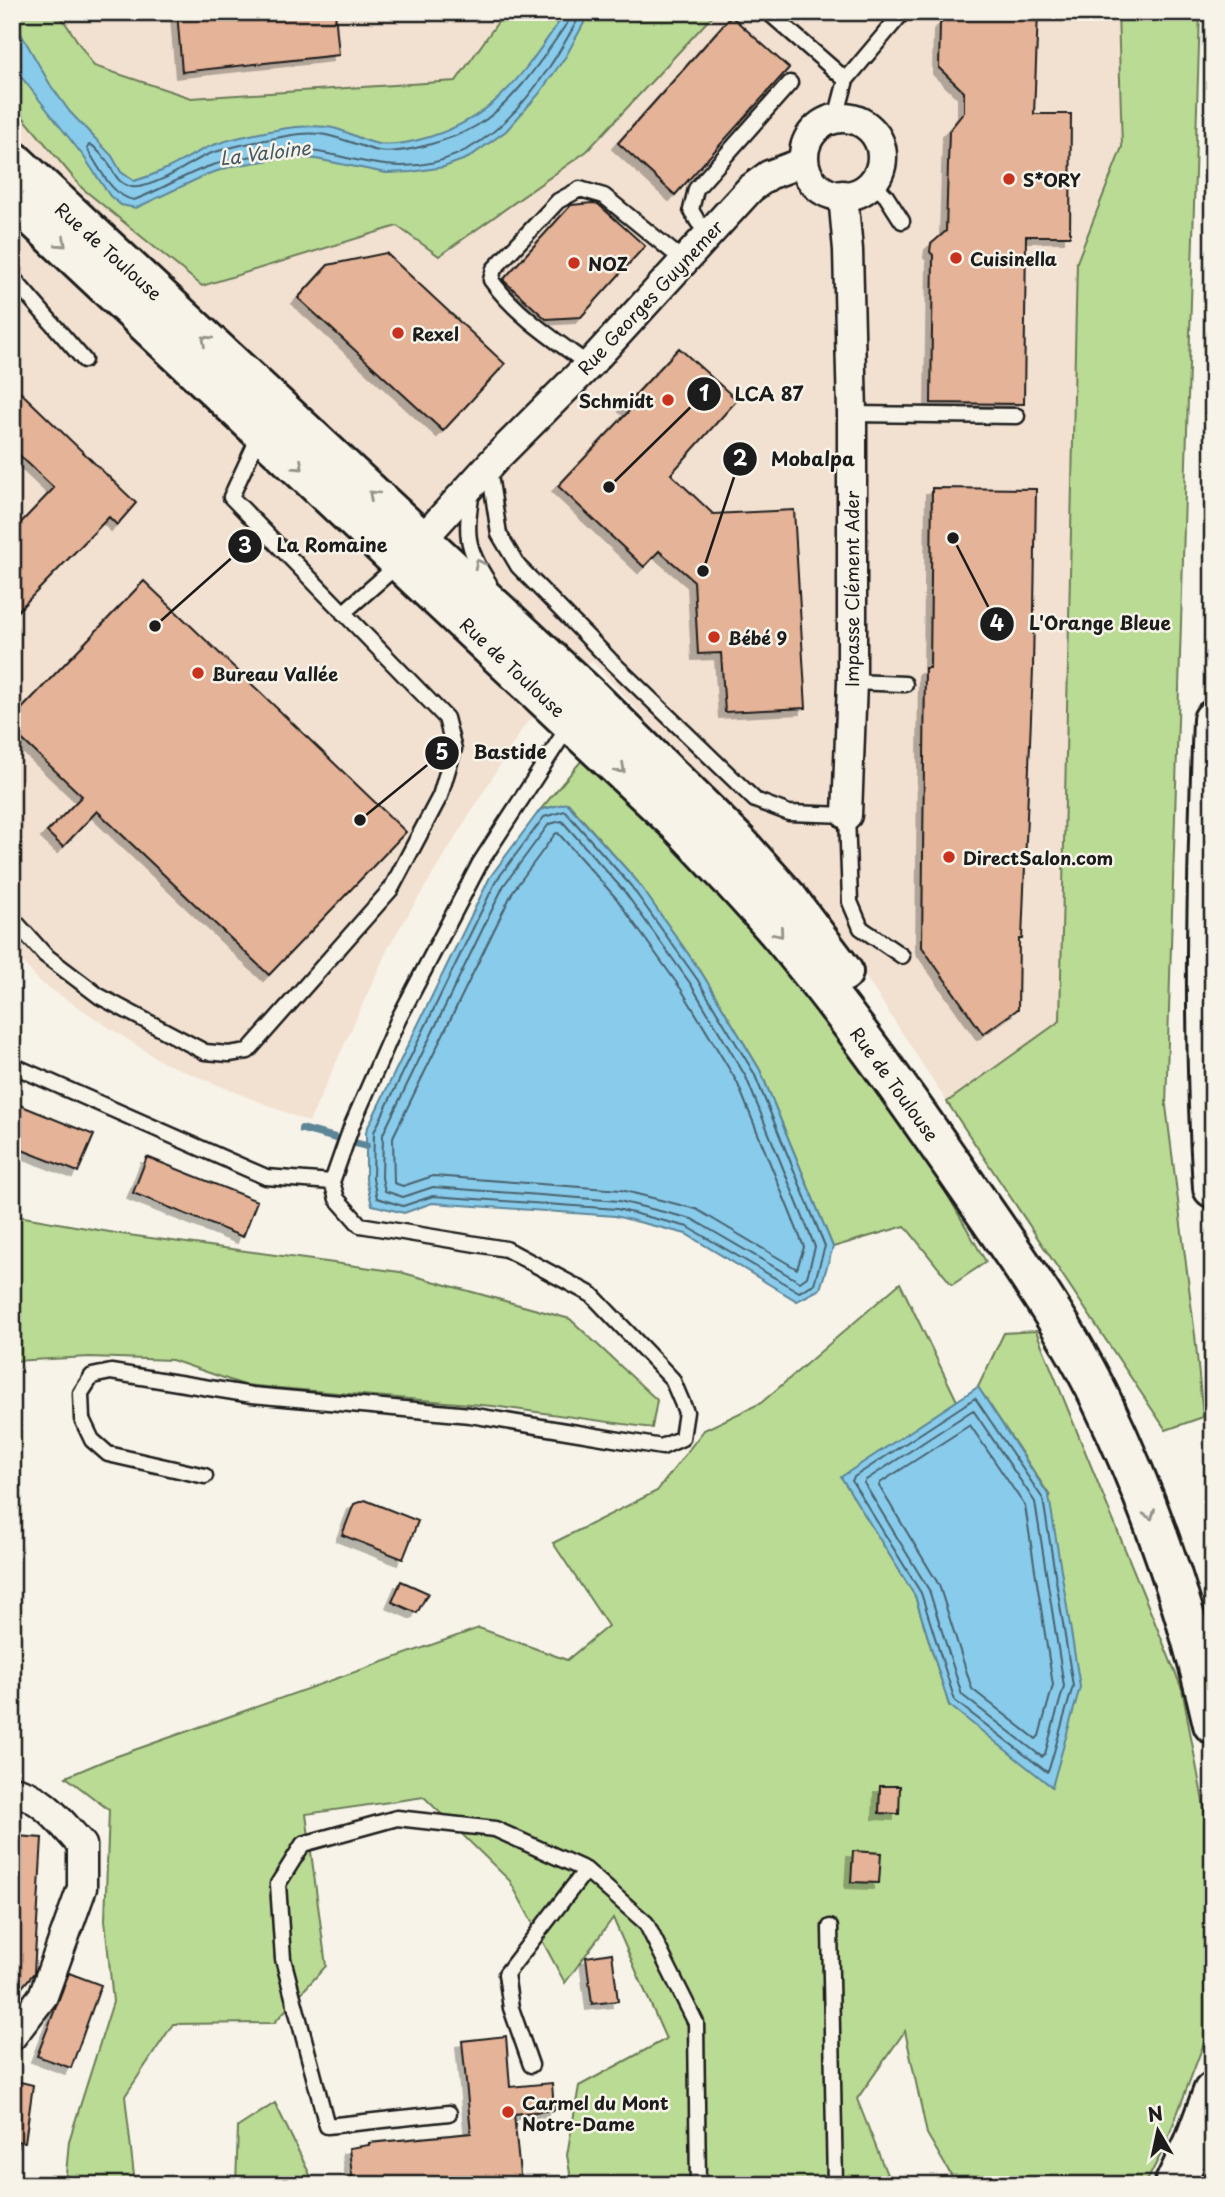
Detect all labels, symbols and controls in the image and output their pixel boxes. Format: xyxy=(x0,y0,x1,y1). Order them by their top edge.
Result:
water label: La Valoine xyxy=(218,132,312,171)
place label: S*ORY xyxy=(1023,166,1080,193)
marker: S*ORY xyxy=(1001,171,1017,187)
street label: Rue de Toulouse xyxy=(50,196,169,307)
street label: Rue Georges Guynemer xyxy=(571,213,730,381)
one-way arrow xyxy=(54,235,67,248)
place label: Cuisinella xyxy=(970,245,1057,272)
place label: NOZ xyxy=(588,250,628,277)
marker: Cuisinella xyxy=(948,250,964,266)
marker: NOZ xyxy=(566,255,582,271)
place label: Rexel xyxy=(412,320,459,347)
marker: Rexel xyxy=(390,325,406,341)
one-way arrow xyxy=(201,335,214,348)
callout: LCA 87 xyxy=(686,374,817,414)
text: 1 xyxy=(699,376,709,408)
text: LCA 87 xyxy=(735,379,803,407)
place label: Schmidt xyxy=(579,387,654,414)
marker: Schmidt xyxy=(660,392,676,408)
callout: Mobalpa xyxy=(722,439,869,479)
text: 2 xyxy=(733,441,748,473)
text: Mobalpa xyxy=(771,444,855,472)
one-way arrow xyxy=(291,457,304,470)
one-way arrow xyxy=(368,490,381,503)
street label: Impasse Clément Ader xyxy=(838,490,865,687)
callout: La Romaine xyxy=(227,526,402,566)
text: 3 xyxy=(238,528,252,560)
text: La Romaine xyxy=(277,530,388,558)
one-way arrow xyxy=(473,559,487,572)
callout: L'Orange Bleue xyxy=(979,604,1185,644)
text: 4 xyxy=(990,606,1004,638)
text: L'Orange Bleue xyxy=(1029,608,1171,636)
street label: Rue de Toulouse xyxy=(454,611,572,723)
place label: Bébé 9 xyxy=(728,624,788,651)
marker: Bébé 9 xyxy=(706,629,722,645)
place label: Bureau Vallée xyxy=(212,660,338,687)
marker: Bureau Vallée xyxy=(190,665,206,681)
callout: Bastide xyxy=(425,733,561,773)
text: 5 xyxy=(435,735,449,767)
text: Bastide xyxy=(473,737,547,765)
one-way arrow xyxy=(613,761,626,774)
place label: DirectSalon.com xyxy=(963,844,1113,871)
marker: DirectSalon.com xyxy=(941,849,957,865)
one-way arrow xyxy=(771,925,783,938)
street label: Rue de Toulouse xyxy=(844,1021,946,1147)
one-way arrow xyxy=(1141,1508,1155,1520)
place label: Carmel du Mont Notre-Dame xyxy=(522,2089,669,2137)
north arrow xyxy=(1124,2096,1194,2166)
text: N xyxy=(1146,2098,1165,2128)
marker: Carmel du Mont Notre-Dame xyxy=(500,2104,516,2120)

